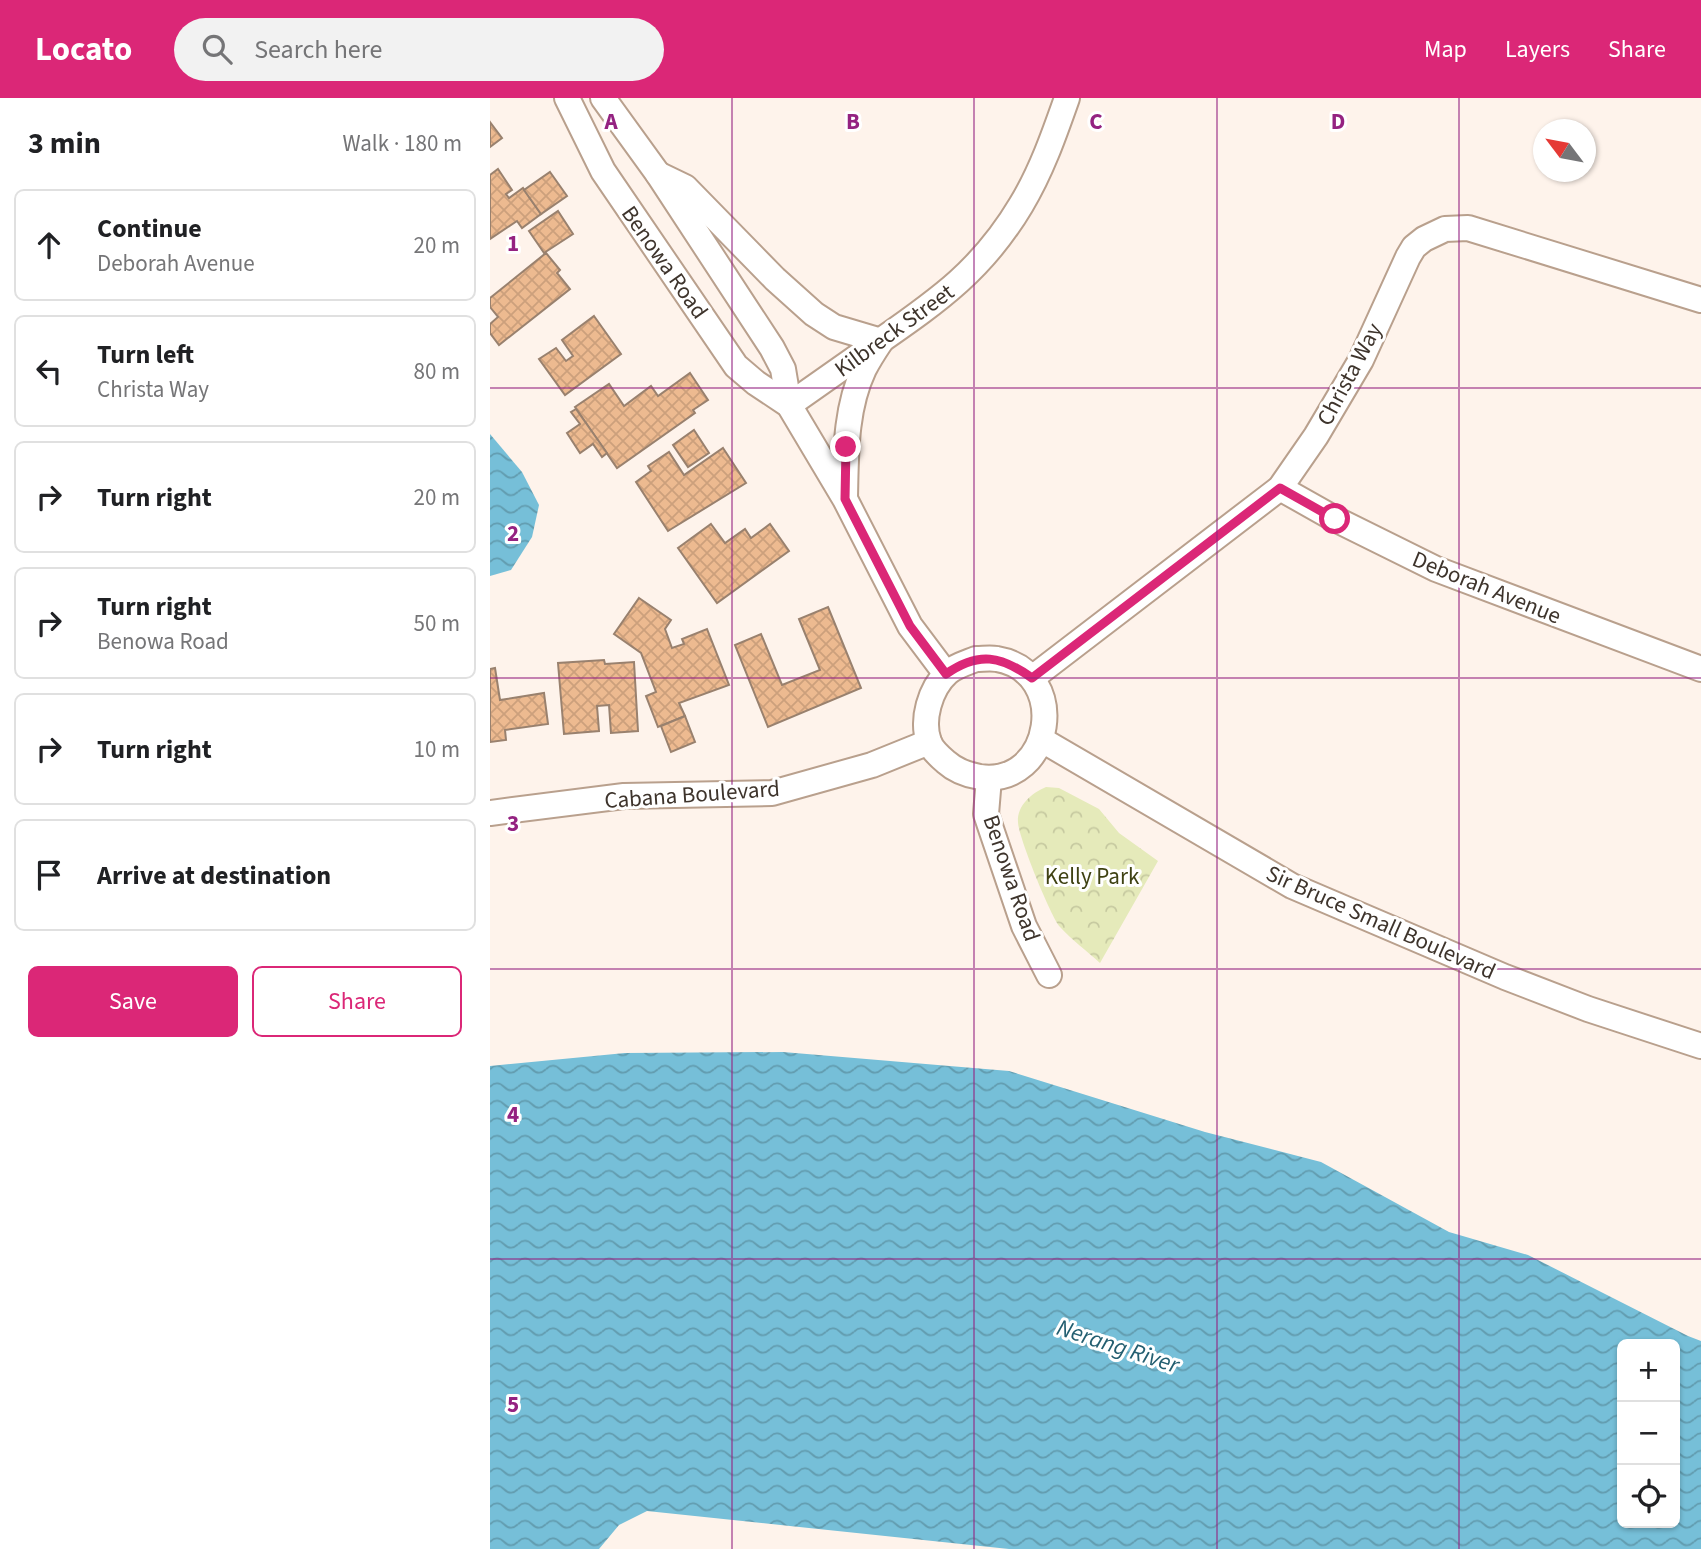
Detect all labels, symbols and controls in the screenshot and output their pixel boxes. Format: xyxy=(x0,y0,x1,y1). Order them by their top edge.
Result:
search box xyxy=(174,18,664,81)
text: Locato xyxy=(35,26,132,73)
icon: search xyxy=(198,30,236,68)
text: Search here xyxy=(254,31,382,68)
text: Map xyxy=(1424,32,1467,67)
text: Layers xyxy=(1505,32,1570,67)
text: Share xyxy=(1608,32,1666,67)
text: A xyxy=(603,105,618,138)
text: B xyxy=(846,105,860,138)
text: C xyxy=(1089,105,1103,138)
text: D xyxy=(1331,105,1345,138)
north arrow xyxy=(1533,119,1596,182)
text: 3 min xyxy=(28,122,101,165)
text: Walk · 180 m xyxy=(343,127,462,160)
street label: Benowa Road xyxy=(613,199,716,326)
text: Continue xyxy=(97,210,202,247)
icon: ahead xyxy=(30,226,68,264)
text: 1 xyxy=(507,227,519,260)
text: 20 m xyxy=(413,229,460,262)
text: Deborah Avenue xyxy=(97,247,255,280)
street label: Kilbreck Street xyxy=(828,276,961,385)
street label: Christa Way xyxy=(1309,317,1390,431)
text: Turn left xyxy=(97,336,194,373)
icon: left xyxy=(30,352,68,390)
text: 80 m xyxy=(413,355,460,388)
text: Christa Way xyxy=(97,373,209,406)
route end xyxy=(830,431,861,462)
icon: right xyxy=(30,478,68,516)
text: Turn right xyxy=(97,479,212,516)
text: 20 m xyxy=(413,481,460,514)
route start xyxy=(1319,503,1350,534)
text: 2 xyxy=(507,517,519,550)
street label: Deborah Avenue xyxy=(1407,543,1566,632)
text: Turn right xyxy=(97,588,212,625)
icon: right xyxy=(30,604,68,642)
text: 50 m xyxy=(413,607,460,640)
text: Benowa Road xyxy=(97,625,229,658)
icon: right xyxy=(30,730,68,768)
text: Turn right xyxy=(97,731,212,768)
text: 10 m xyxy=(413,733,460,766)
street label: Cabana Boulevard xyxy=(603,772,781,817)
text: 3 xyxy=(507,807,519,840)
street label: Benowa Road xyxy=(974,810,1049,946)
icon: arrive xyxy=(30,856,68,894)
text: Arrive at destination xyxy=(97,857,331,894)
street label: Sir Bruce Small Boulevard xyxy=(1261,857,1501,988)
park label: Kelly Park xyxy=(1045,860,1140,893)
button: Save xyxy=(28,966,238,1037)
button: Share xyxy=(252,966,462,1037)
text: 4 xyxy=(507,1098,519,1131)
water label: Nerang River xyxy=(1052,1310,1185,1383)
map controls xyxy=(1617,1339,1680,1528)
button: + xyxy=(1617,1339,1680,1402)
text: 5 xyxy=(507,1388,519,1421)
button: − xyxy=(1617,1402,1680,1465)
button: locate xyxy=(1617,1465,1680,1528)

